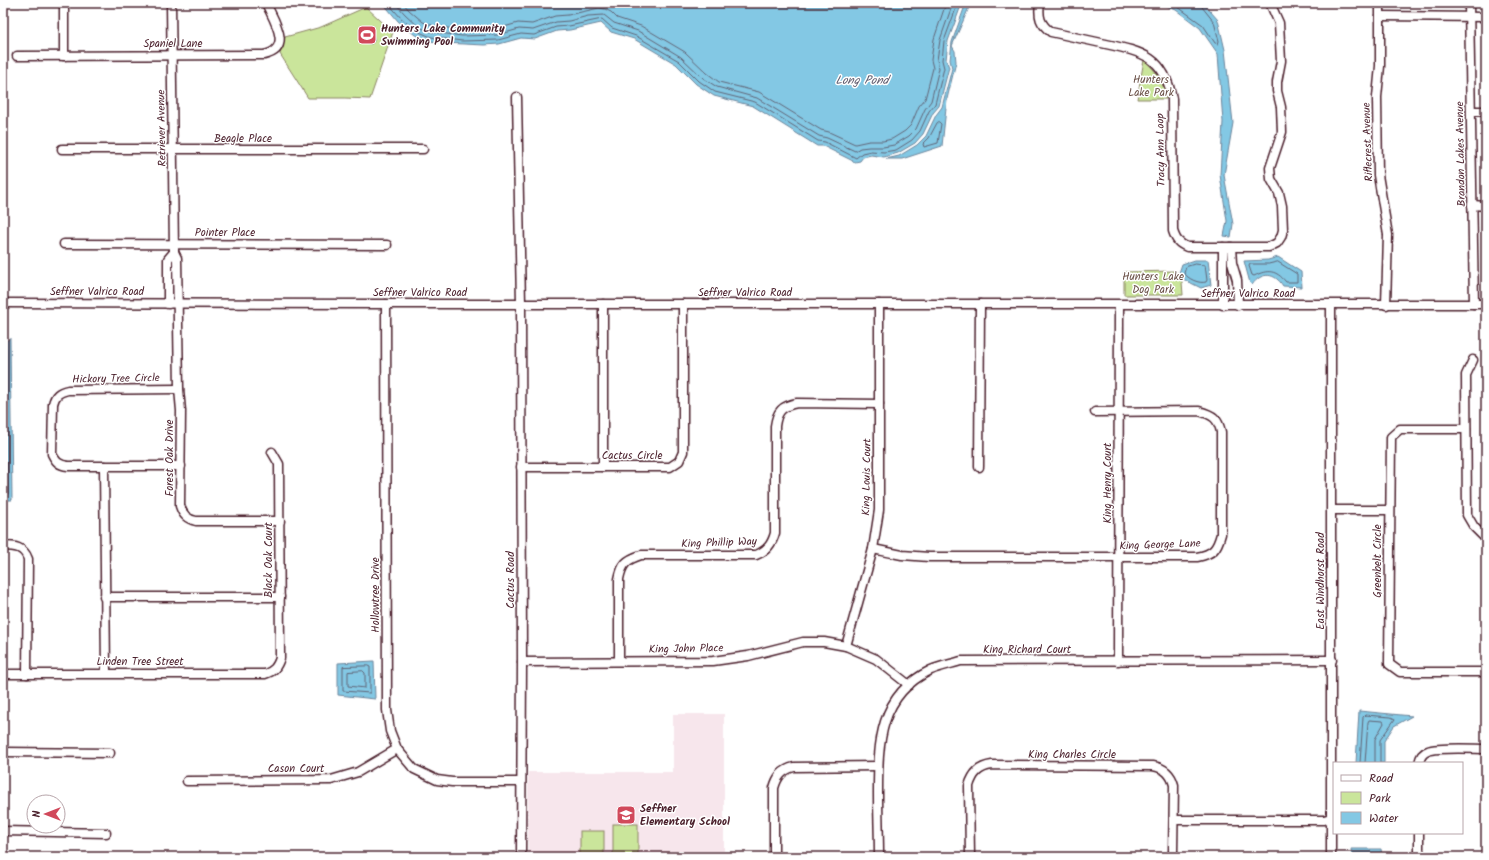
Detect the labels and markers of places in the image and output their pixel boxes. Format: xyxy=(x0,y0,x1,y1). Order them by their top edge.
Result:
place label: Hunters Lake Community Swimming Pool xyxy=(381,20,505,51)
sports icon: Hunters Lake Community Swimming Pool xyxy=(356,24,378,46)
place label: Seffner Elementary School xyxy=(640,800,730,831)
school or university icon: Seffner Elementary School xyxy=(615,804,637,826)

